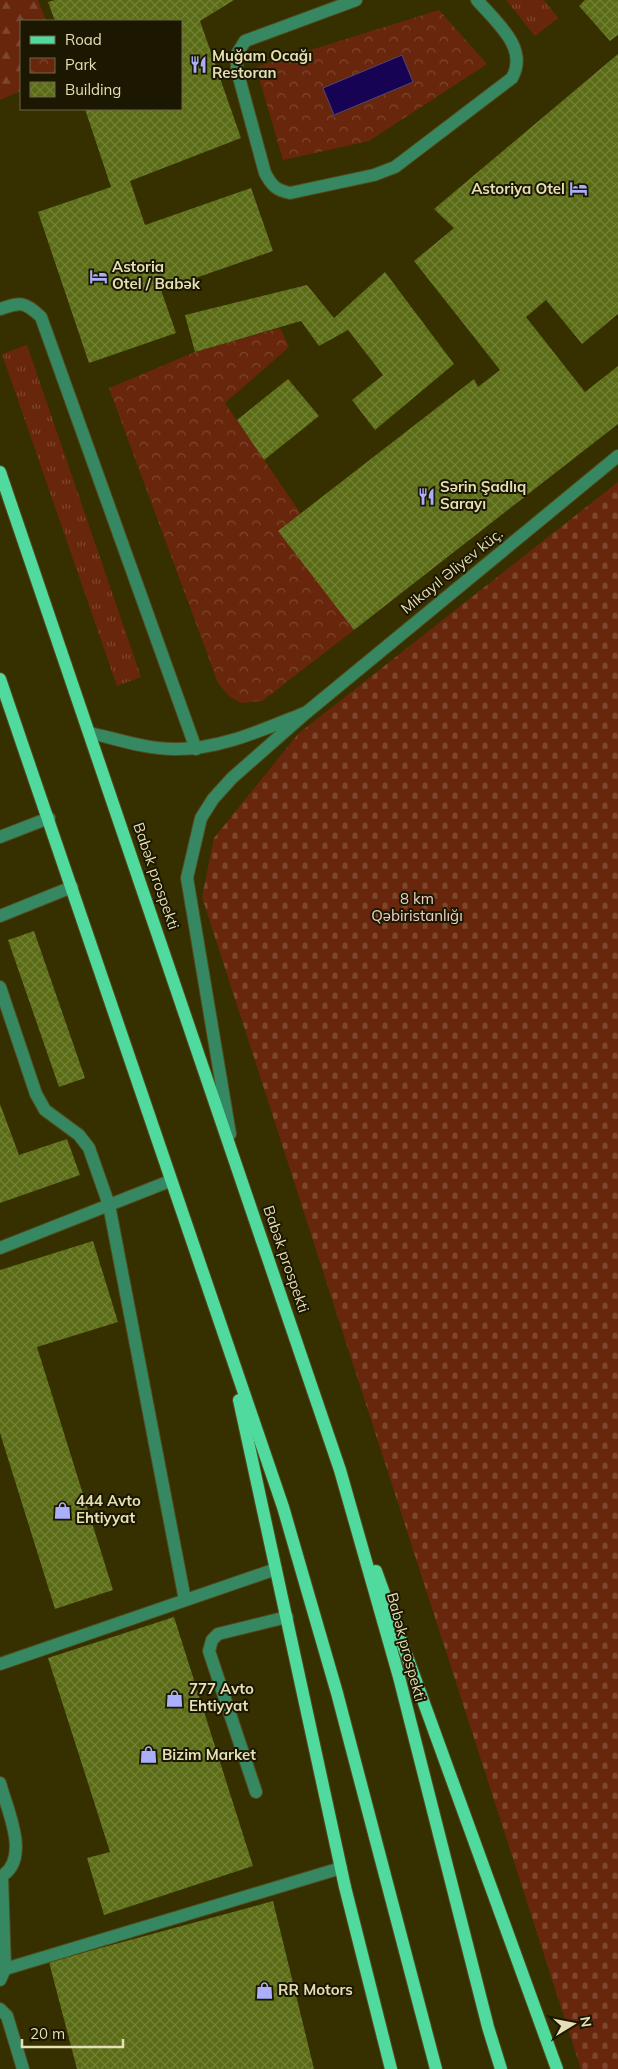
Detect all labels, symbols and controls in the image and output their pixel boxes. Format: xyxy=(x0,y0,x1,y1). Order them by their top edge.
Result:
legend xyxy=(20,20,182,110)
text: Road xyxy=(65,30,102,49)
place label: Muğam Ocağı Restoran xyxy=(212,46,312,82)
text: Park xyxy=(65,55,97,74)
restaurant icon: Muğam Ocağı Restoran xyxy=(188,55,208,75)
text: Building xyxy=(65,80,121,99)
place label: Astoriya Otel xyxy=(471,179,565,198)
hotel icon: Astoriya Otel xyxy=(569,179,589,199)
place label: Astoria Otel / Babək xyxy=(112,257,201,293)
hotel icon: Astoria Otel / Babək xyxy=(88,266,108,286)
place label: Sərin Şadlıq Sarayı xyxy=(440,477,526,513)
restaurant icon: Sərin Şadlıq Sarayı xyxy=(416,486,436,506)
street label: Mikayıl Əliyev küç. xyxy=(397,524,506,618)
street label: Babək prospekti xyxy=(129,820,184,932)
park label: 8 km Qəbiristanlığı xyxy=(371,889,463,925)
street label: Babək prospekti xyxy=(259,1203,314,1315)
place label: 444 Avto Ehtiyyat xyxy=(76,1491,141,1527)
shop icon: 444 Avto Ehtiyyat xyxy=(52,1500,72,1520)
street label: Babək prospekti xyxy=(383,1590,430,1703)
place label: 777 Avto Ehtiyyat xyxy=(189,1679,254,1715)
shop icon: 777 Avto Ehtiyyat xyxy=(165,1688,185,1708)
shop icon: Bizim Market xyxy=(138,1745,158,1765)
place label: Bizim Market xyxy=(162,1745,256,1764)
shop icon: RR Motors xyxy=(254,1980,274,2000)
place label: RR Motors xyxy=(278,1980,353,1999)
north arrow xyxy=(548,1999,598,2049)
text: N xyxy=(576,2015,596,2029)
scale bar xyxy=(22,2016,124,2048)
text: 20 m xyxy=(30,2024,65,2043)

